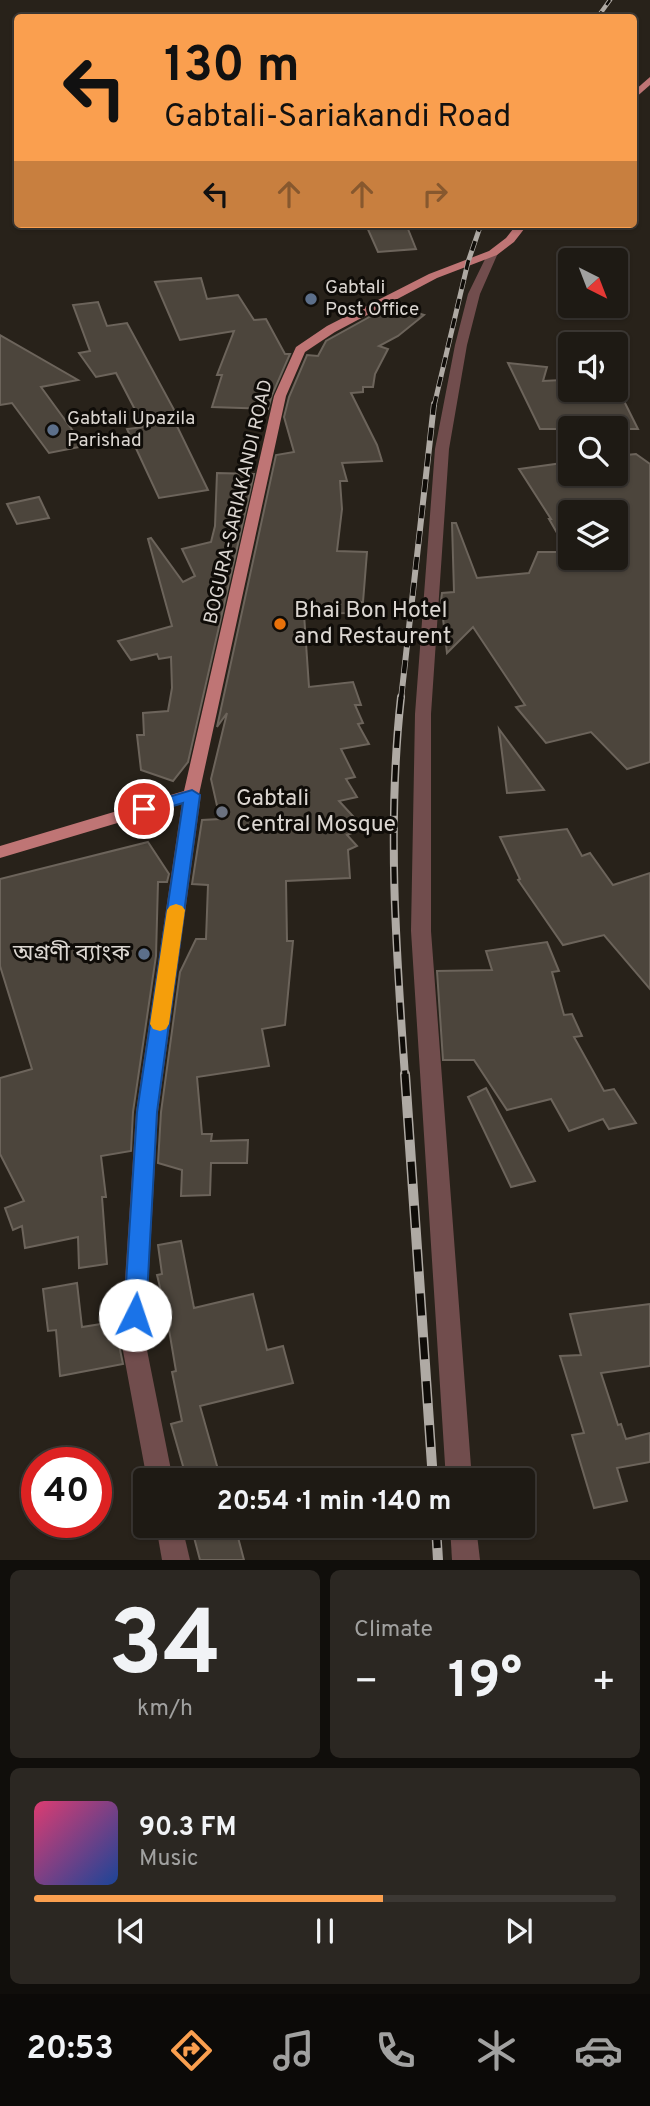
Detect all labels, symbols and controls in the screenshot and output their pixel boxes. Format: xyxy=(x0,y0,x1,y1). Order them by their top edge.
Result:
text: 130 m xyxy=(164,37,300,99)
icon: left xyxy=(49,42,140,133)
text: Gabtali-Sariakandi Road xyxy=(164,98,511,138)
icon: left xyxy=(197,175,235,213)
icon: ahead xyxy=(270,175,308,213)
icon: ahead xyxy=(343,175,381,213)
icon: right xyxy=(416,175,454,213)
north arrow xyxy=(558,248,628,318)
map controls xyxy=(558,248,628,570)
place label: Gabtali Post Office xyxy=(325,276,419,322)
marker: Gabtali Post Office xyxy=(303,291,319,307)
button: sound xyxy=(558,332,628,402)
street label: BOGURA-SARIAKANDI ROAD xyxy=(199,377,279,627)
place label: Gabtali Upazila Parishad xyxy=(67,407,195,453)
button: search xyxy=(558,416,628,486)
marker: Gabtali Upazila Parishad xyxy=(45,422,61,438)
button: layers xyxy=(558,500,628,570)
place label: Bhai Bon Hotel and Restaurent xyxy=(294,597,451,652)
marker: Bhai Bon Hotel and Restaurent xyxy=(272,616,288,632)
pin xyxy=(114,779,174,839)
place label: Gabtali Central Mosque xyxy=(236,785,396,840)
icon: arrive xyxy=(125,790,163,828)
marker: Gabtali Central Mosque xyxy=(214,804,230,820)
place label: অগ্রণী ব্যাংক xyxy=(12,940,130,969)
marker: অগ্রণী ব্যাংক xyxy=(136,946,152,962)
position arrow xyxy=(98,1278,172,1352)
speed limit sign: 40 xyxy=(21,1447,112,1538)
text: 20:54 · 1 min · 140 m xyxy=(217,1486,451,1519)
text: 34 xyxy=(108,1592,222,1707)
text: Climate xyxy=(354,1616,433,1645)
text: 19° xyxy=(448,1650,522,1716)
text: − xyxy=(354,1659,379,1708)
text: + xyxy=(591,1659,616,1708)
text: km/h xyxy=(137,1695,193,1724)
text: 90.3 FM xyxy=(139,1812,237,1845)
text: Music xyxy=(139,1845,199,1874)
icon: previous xyxy=(112,1912,150,1950)
icon: pause xyxy=(306,1912,344,1950)
icon: next xyxy=(500,1912,538,1950)
icon: directions xyxy=(167,2026,216,2075)
icon: music xyxy=(269,2026,318,2075)
icon: phone xyxy=(371,2026,420,2075)
icon: climate xyxy=(472,2026,521,2075)
icon: car xyxy=(574,2026,623,2075)
text: 20:53 xyxy=(26,2030,114,2070)

